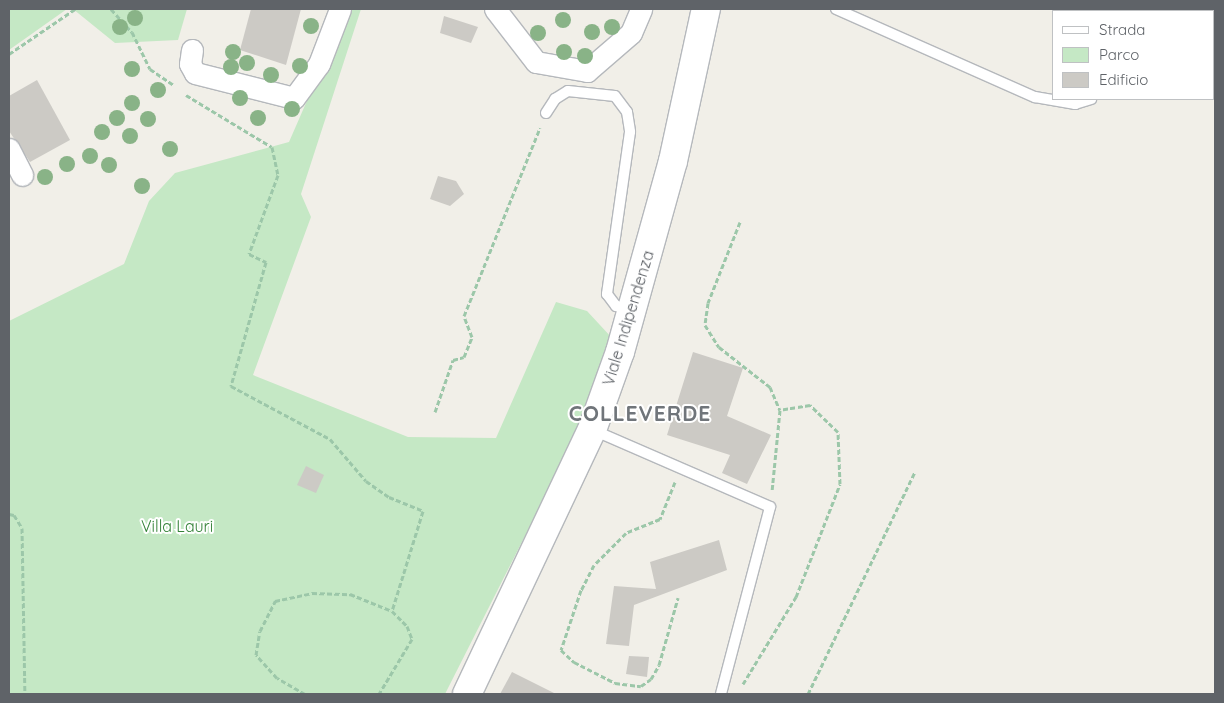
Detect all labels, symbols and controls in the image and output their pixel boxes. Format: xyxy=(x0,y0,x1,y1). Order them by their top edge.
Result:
legend xyxy=(1052,10,1214,100)
text: Strada xyxy=(1099,20,1145,39)
text: Parco xyxy=(1099,45,1139,64)
text: Edificio xyxy=(1099,70,1148,89)
street label: Viale Indipendenza xyxy=(598,248,658,388)
district label: COLLEVERDE xyxy=(568,400,712,426)
park label: Villa Lauri xyxy=(141,516,213,536)

